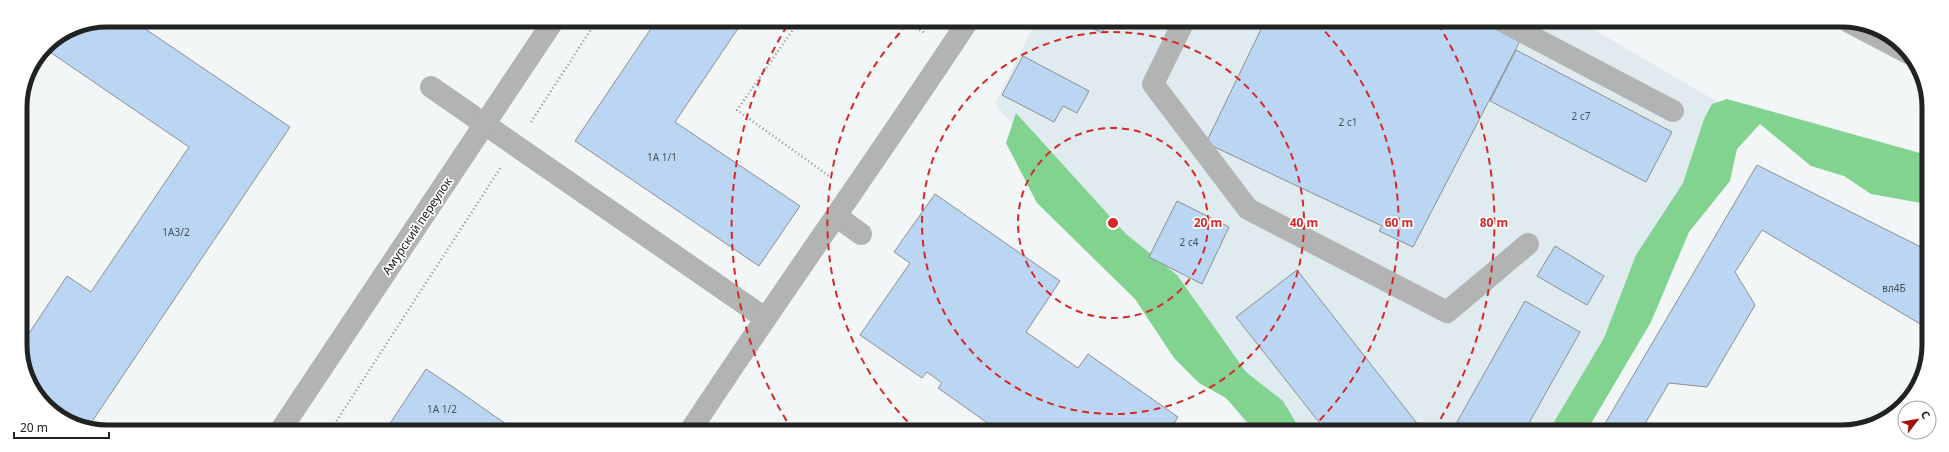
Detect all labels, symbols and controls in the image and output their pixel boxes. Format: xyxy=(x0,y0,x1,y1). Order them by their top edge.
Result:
house number: 2 c7 xyxy=(1572,109,1591,123)
house number: 2 c1 xyxy=(1339,115,1357,129)
house number: 1А 1/1 xyxy=(647,150,677,164)
street label: Амурский переулок xyxy=(378,173,456,278)
text: 20 m xyxy=(1194,214,1222,231)
text: 40 m xyxy=(1290,214,1318,231)
text: 60 m xyxy=(1385,214,1413,231)
text: 80 m xyxy=(1480,214,1508,231)
centre of rings xyxy=(1106,216,1120,230)
house number: 1А3/2 xyxy=(162,225,190,239)
house number: 2 c4 xyxy=(1180,235,1199,249)
house number: вл4Б xyxy=(1882,281,1906,295)
north arrow xyxy=(1897,400,1937,440)
house number: 1А 1/2 xyxy=(427,402,457,416)
text: С xyxy=(1918,408,1934,422)
scale bar xyxy=(14,414,109,440)
text: 20 m xyxy=(20,419,48,436)

